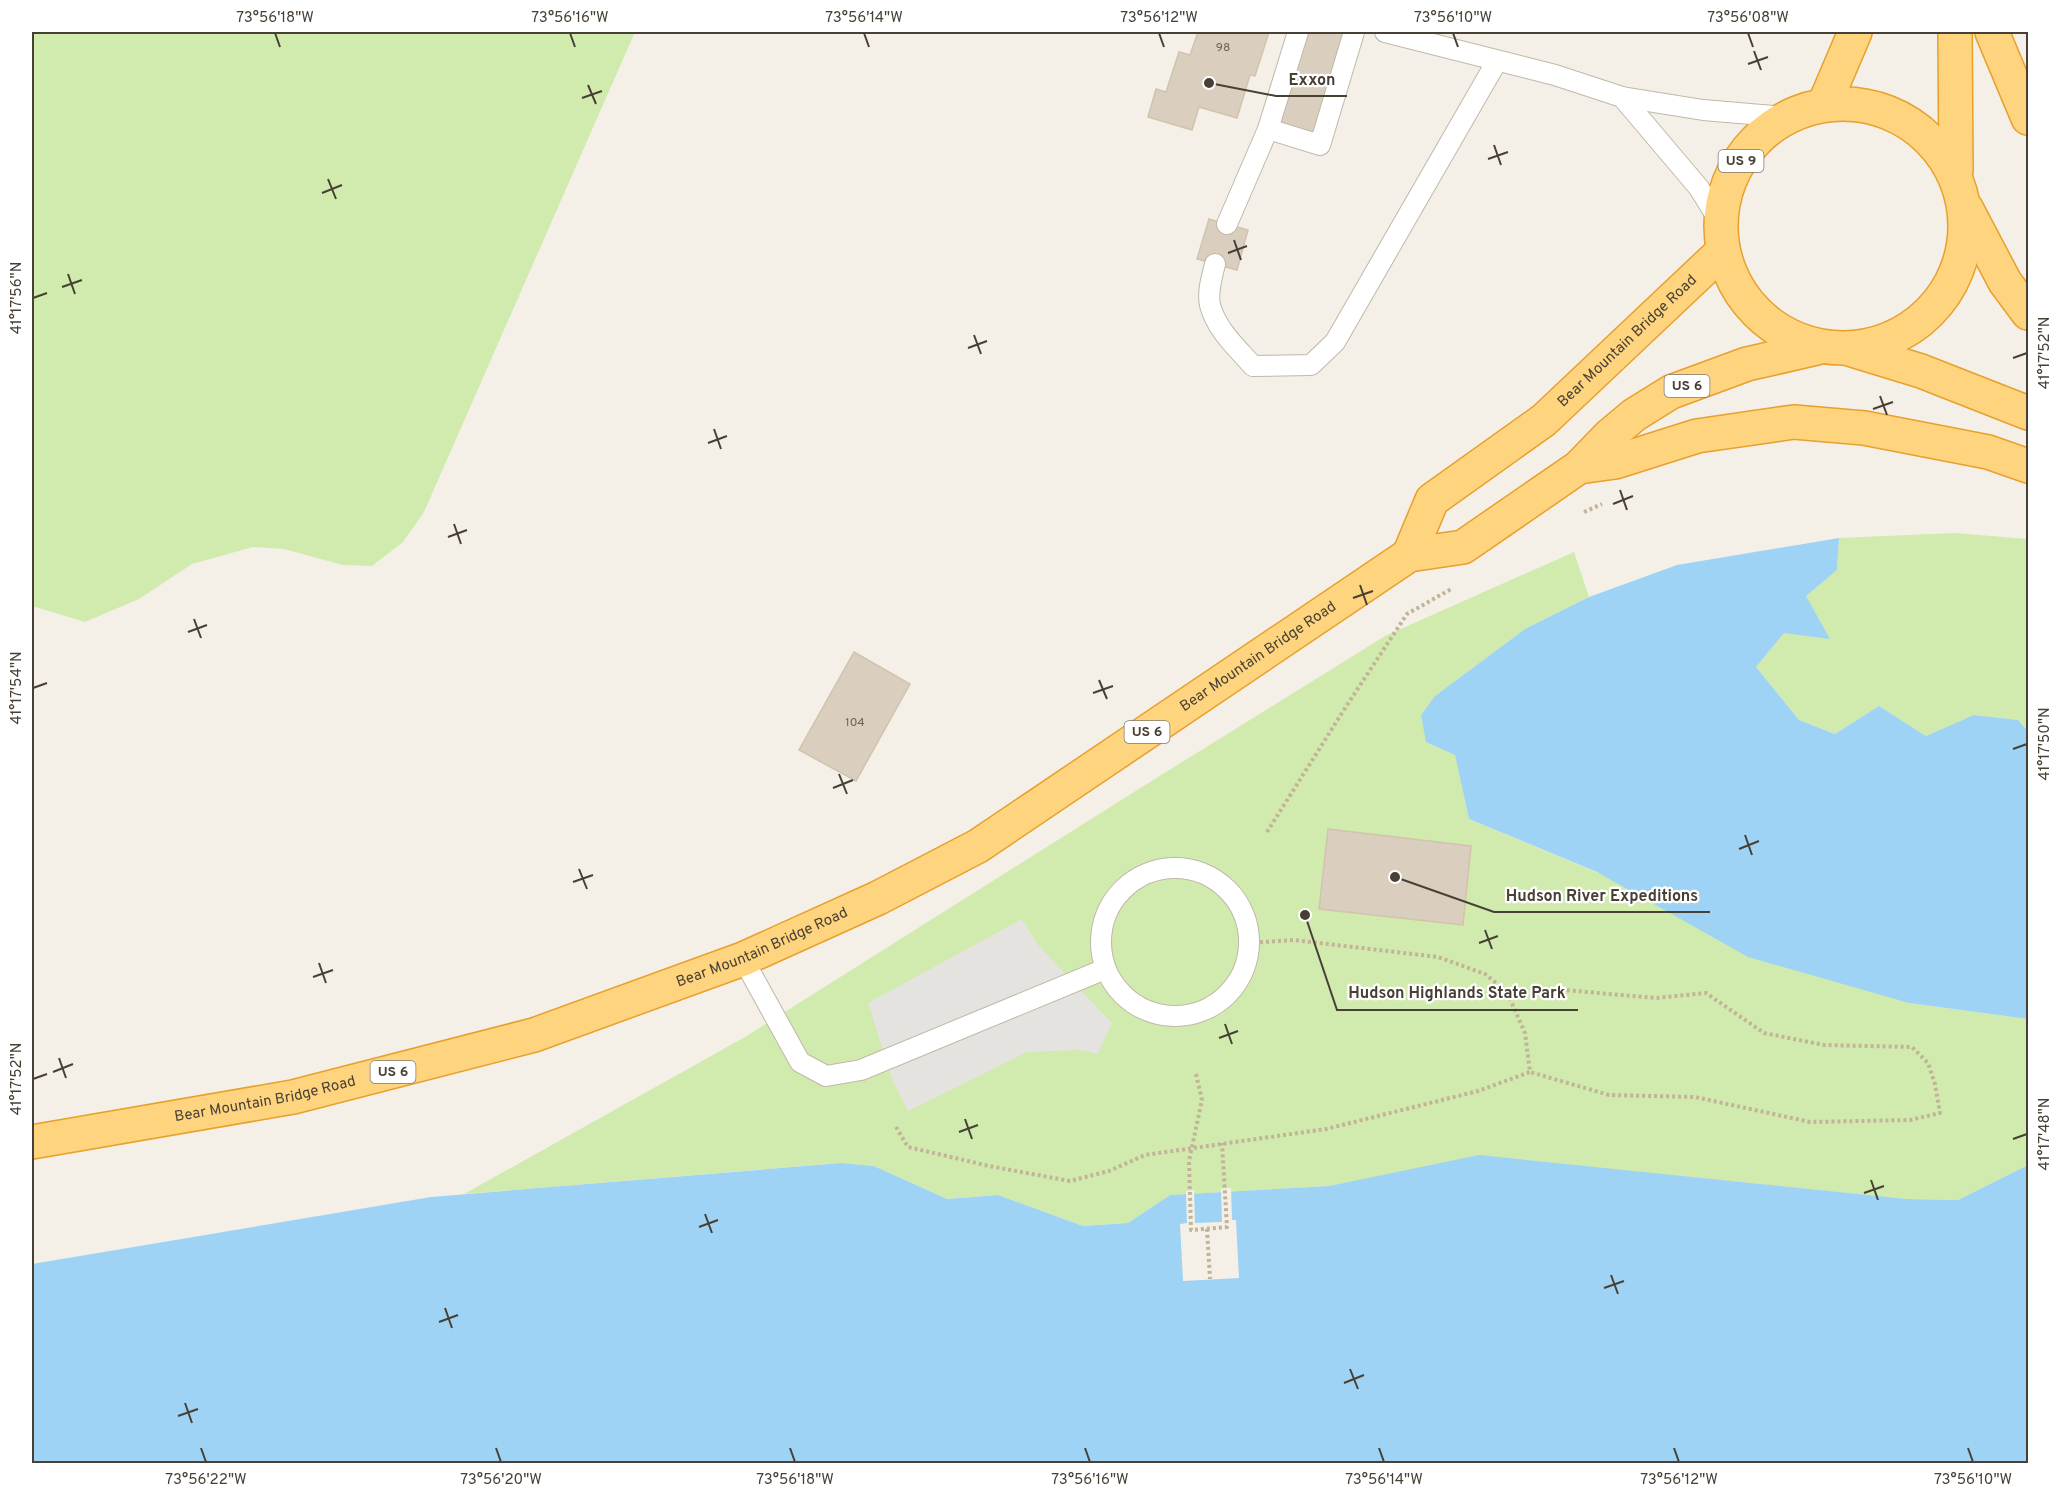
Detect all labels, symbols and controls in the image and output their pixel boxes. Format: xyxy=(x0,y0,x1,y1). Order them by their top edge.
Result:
text: 73°56'18"W xyxy=(236,9,314,28)
text: 73°56'16"W xyxy=(531,9,609,28)
text: 73°56'14"W xyxy=(825,9,903,28)
text: 73°56'12"W xyxy=(1120,9,1198,28)
text: 73°56'10"W xyxy=(1414,9,1492,28)
text: 73°56'08"W xyxy=(1707,9,1789,28)
house number: 98 xyxy=(1216,40,1230,56)
callout: Exxon xyxy=(1276,62,1347,96)
text: Exxon xyxy=(1289,71,1335,91)
road number: US 9 xyxy=(1718,150,1764,172)
text: 41°17'56"N xyxy=(8,262,27,334)
street label: Bear Mountain Bridge Road xyxy=(1554,271,1701,411)
text: 41°17'52"N xyxy=(2036,317,2055,389)
road number: US 6 xyxy=(1664,375,1710,397)
street label: Bear Mountain Bridge Road xyxy=(1176,597,1340,716)
text: 41°17'54"N xyxy=(8,651,27,725)
text: 41°17'50"N xyxy=(2036,707,2055,781)
house number: 104 xyxy=(845,715,865,731)
road number: US 6 xyxy=(1124,721,1170,743)
callout: Hudson River Expeditions xyxy=(1494,878,1710,912)
text: Hudson River Expeditions xyxy=(1506,887,1698,907)
street label: Bear Mountain Bridge Road xyxy=(674,903,851,992)
callout: Hudson Highlands State Park xyxy=(1337,976,1578,1010)
text: Hudson Highlands State Park xyxy=(1348,984,1566,1004)
text: 41°17'52"N xyxy=(8,1043,27,1115)
road number: US 6 xyxy=(370,1061,416,1083)
street label: Bear Mountain Bridge Road xyxy=(173,1072,358,1127)
text: 41°17'48"N xyxy=(2036,1098,2055,1170)
text: 73°56'22"W xyxy=(165,1471,247,1490)
text: 73°56'20"W xyxy=(460,1471,542,1490)
text: 73°56'18"W xyxy=(756,1471,834,1490)
text: 73°56'16"W xyxy=(1051,1471,1129,1490)
text: 73°56'14"W xyxy=(1345,1471,1423,1490)
text: 73°56'12"W xyxy=(1640,1471,1718,1490)
text: 73°56'10"W xyxy=(1934,1471,2012,1490)

